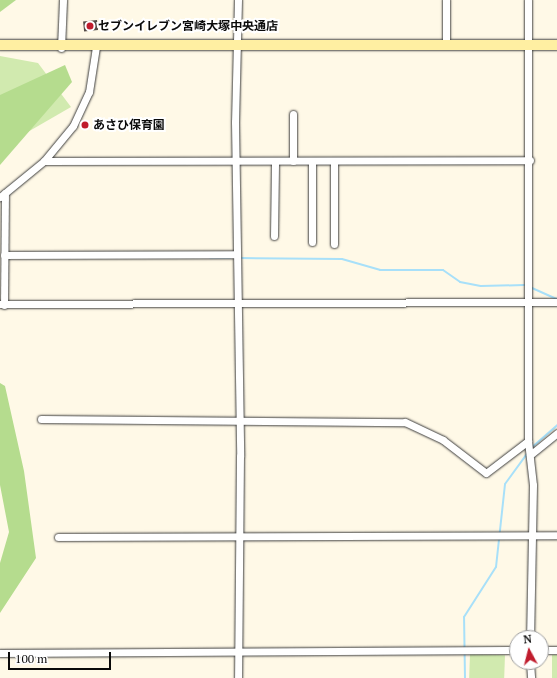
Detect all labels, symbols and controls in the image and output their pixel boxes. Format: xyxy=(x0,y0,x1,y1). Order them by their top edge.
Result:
place label: セブンイレブン宮崎大塚中央通店 xyxy=(98,19,278,33)
marker: セブンイレブン宮崎大塚中央通店 xyxy=(85,21,95,31)
place label: あさひ保育園 xyxy=(93,118,165,132)
marker: あさひ保育園 xyxy=(80,120,90,130)
north arrow xyxy=(509,630,549,670)
text: N xyxy=(523,632,533,647)
scale bar xyxy=(10,644,113,670)
text: 100 m xyxy=(15,651,47,666)

